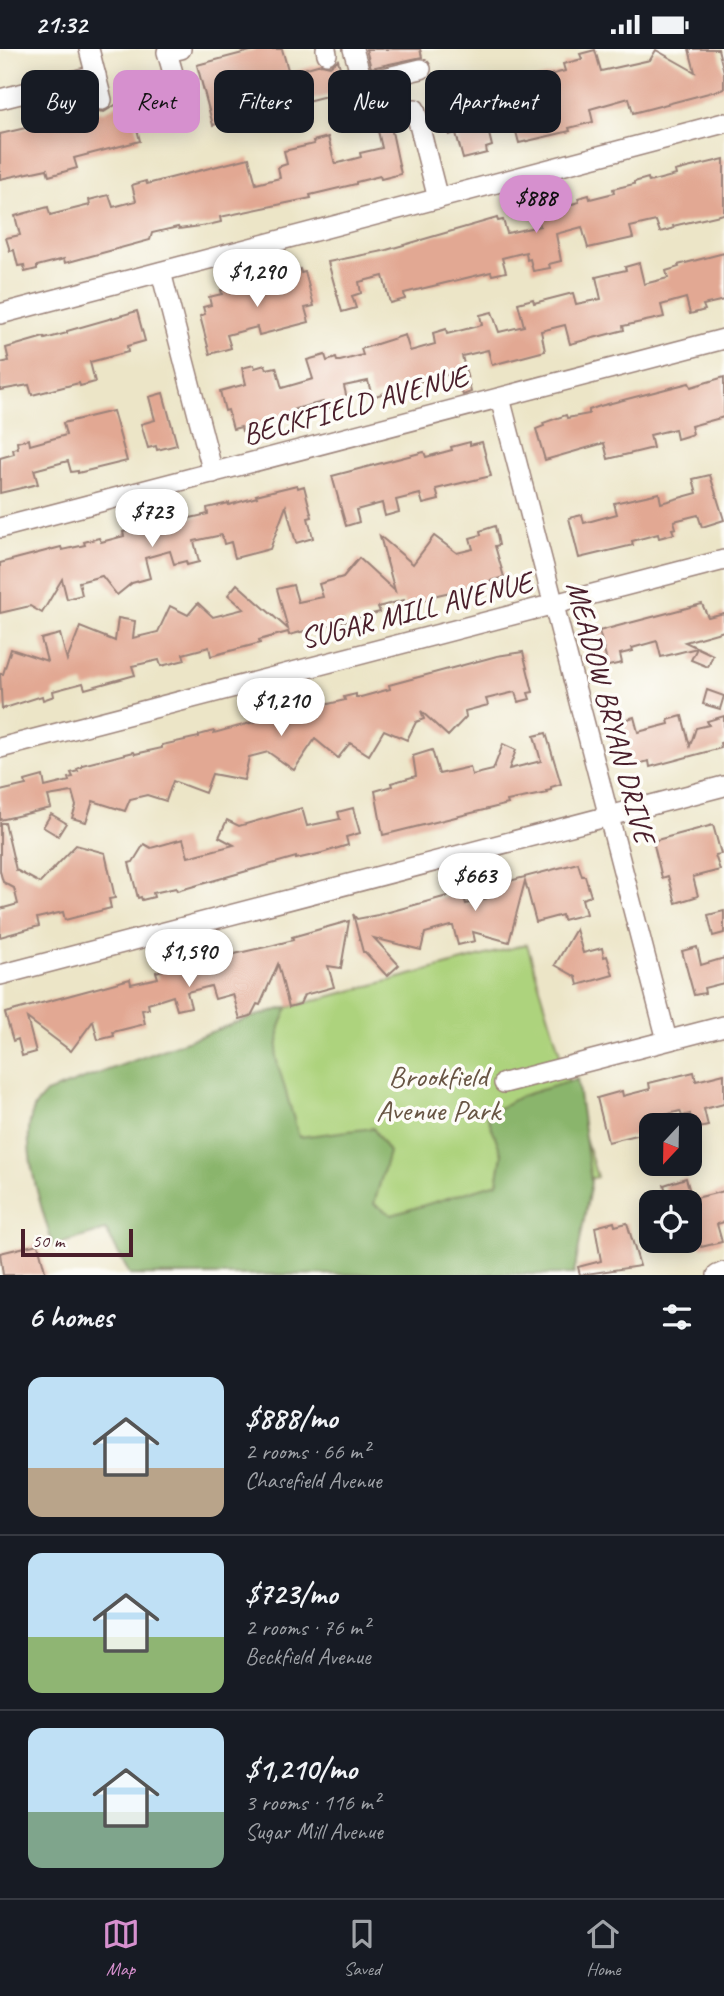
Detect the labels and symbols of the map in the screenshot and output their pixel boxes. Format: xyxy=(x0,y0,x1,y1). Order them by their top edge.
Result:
pin: $888 xyxy=(495,176,577,235)
pin: $1,290 xyxy=(200,250,314,309)
street label: BECKFIELD AVENUE xyxy=(238,356,476,453)
pin: $723 xyxy=(111,489,193,549)
street label: SUGAR MILL AVENUE xyxy=(296,562,540,657)
street label: MEADOW BRYAN DRIVE xyxy=(558,577,665,851)
pin: $1,210 xyxy=(224,679,338,738)
pin: $663 xyxy=(434,853,516,913)
pin: $1,590 xyxy=(132,929,246,989)
park label: Brookfield Avenue Park xyxy=(376,1057,502,1129)
north arrow xyxy=(639,1113,702,1176)
scale bar xyxy=(21,1226,133,1258)

